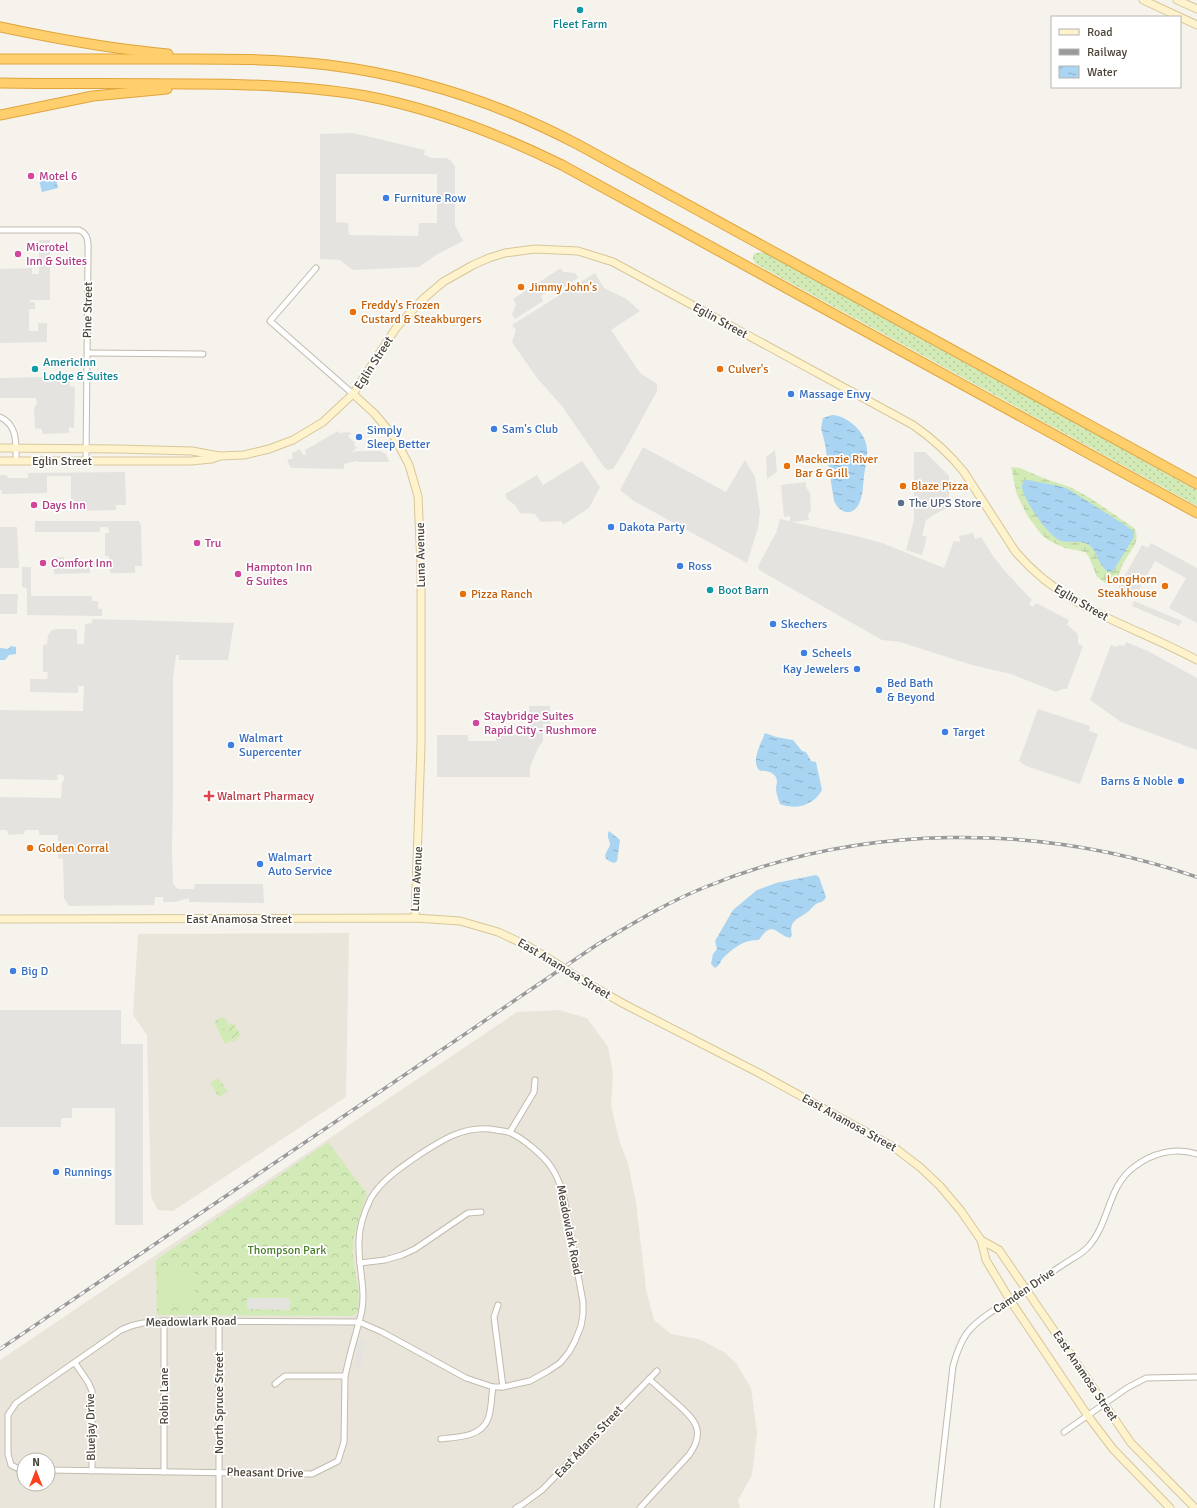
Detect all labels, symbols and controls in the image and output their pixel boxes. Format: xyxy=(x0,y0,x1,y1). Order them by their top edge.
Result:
marker: Fleet Farm xyxy=(575,5,585,15)
legend xyxy=(1051,16,1181,88)
place label: Fleet Farm xyxy=(553,17,607,32)
text: Road xyxy=(1087,25,1113,40)
text: Railway xyxy=(1087,45,1127,60)
text: Water xyxy=(1087,65,1118,80)
place label: Motel 6 xyxy=(39,169,78,184)
marker: Motel 6 xyxy=(26,171,36,181)
place label: Furniture Row xyxy=(394,191,466,206)
marker: Furniture Row xyxy=(381,193,391,203)
place label: Microtel Inn & Suites xyxy=(26,240,87,269)
marker: Microtel Inn & Suites xyxy=(13,249,23,259)
place label: Jimmy John's xyxy=(529,280,597,295)
street label: Pine Street xyxy=(80,282,96,338)
marker: Jimmy John's xyxy=(516,282,526,292)
place label: Freddy's Frozen Custard & Steakburgers xyxy=(361,298,482,327)
street label: Eglin Street xyxy=(690,300,750,342)
marker: Freddy's Frozen Custard & Steakburgers xyxy=(348,307,358,317)
street label: Eglin Street xyxy=(351,334,397,392)
place label: AmericInn Lodge & Suites xyxy=(43,355,118,384)
place label: Culver's xyxy=(728,362,769,377)
marker: AmericInn Lodge & Suites xyxy=(30,364,40,374)
marker: Culver's xyxy=(715,364,725,374)
place label: Massage Envy xyxy=(799,387,871,402)
marker: Massage Envy xyxy=(786,389,796,399)
place label: Sam's Club xyxy=(502,422,558,437)
place label: Simply Sleep Better xyxy=(367,423,431,452)
marker: Sam's Club xyxy=(489,424,499,434)
marker: Simply Sleep Better xyxy=(354,432,364,442)
place label: Mackenzie River Bar & Grill xyxy=(795,452,879,481)
street label: Eglin Street xyxy=(32,454,92,469)
marker: Mackenzie River Bar & Grill xyxy=(782,461,792,471)
place label: Blaze Pizza xyxy=(911,479,969,494)
marker: Blaze Pizza xyxy=(898,481,908,491)
place label: The UPS Store xyxy=(909,496,981,511)
place label: Days Inn xyxy=(42,498,86,513)
marker: The UPS Store xyxy=(896,498,906,508)
marker: Days Inn xyxy=(29,500,39,510)
place label: Dakota Party xyxy=(619,520,685,535)
street label: Luna Avenue xyxy=(413,522,429,588)
marker: Dakota Party xyxy=(606,522,616,532)
place label: Tru xyxy=(205,536,221,551)
marker: Tru xyxy=(192,538,202,548)
place label: Comfort Inn xyxy=(51,556,112,571)
marker: Comfort Inn xyxy=(38,558,48,568)
place label: Ross xyxy=(688,559,712,574)
place label: Hampton Inn & Suites xyxy=(246,560,312,589)
marker: Ross xyxy=(675,561,685,571)
marker: Hampton Inn & Suites xyxy=(233,569,243,579)
place label: LongHorn Steakhouse xyxy=(1098,572,1157,601)
street label: Eglin Street xyxy=(1051,581,1111,625)
marker: LongHorn Steakhouse xyxy=(1160,581,1170,591)
place label: Boot Barn xyxy=(718,583,769,598)
marker: Boot Barn xyxy=(705,585,715,595)
place label: Pizza Ranch xyxy=(471,587,532,602)
marker: Pizza Ranch xyxy=(458,589,468,599)
place label: Skechers xyxy=(781,617,827,632)
marker: Skechers xyxy=(768,619,778,629)
place label: Scheels xyxy=(812,646,852,661)
marker: Scheels xyxy=(799,648,809,658)
place label: Kay Jewelers xyxy=(783,662,849,677)
marker: Kay Jewelers xyxy=(852,664,862,674)
place label: Bed Bath & Beyond xyxy=(887,676,935,705)
marker: Bed Bath & Beyond xyxy=(874,685,884,695)
place label: Staybridge Suites Rapid City - Rushmore xyxy=(484,709,597,738)
marker: Staybridge Suites Rapid City - Rushmore xyxy=(471,718,481,728)
place label: Target xyxy=(953,725,985,740)
marker: Target xyxy=(940,727,950,737)
place label: Walmart Supercenter xyxy=(239,731,302,760)
marker: Walmart Supercenter xyxy=(226,740,236,750)
place label: Barns & Noble xyxy=(1101,774,1173,789)
marker: Barns & Noble xyxy=(1176,776,1186,786)
place label: Walmart Pharmacy xyxy=(217,789,315,804)
marker: Walmart Pharmacy xyxy=(204,791,214,801)
place label: Golden Corral xyxy=(38,841,109,856)
marker: Golden Corral xyxy=(25,843,35,853)
street label: Luna Avenue xyxy=(408,846,426,912)
place label: Walmart Auto Service xyxy=(268,850,332,879)
marker: Walmart Auto Service xyxy=(255,859,265,869)
street label: East Anamosa Street xyxy=(186,912,292,927)
street label: East Anamosa Street xyxy=(515,935,613,1003)
place label: Big D xyxy=(21,964,48,979)
marker: Big D xyxy=(8,966,18,976)
street label: East Anamosa Street xyxy=(799,1091,899,1155)
place label: Runnings xyxy=(64,1165,112,1180)
marker: Runnings xyxy=(51,1167,61,1177)
street label: Meadowlark Road xyxy=(553,1184,585,1276)
park label: Thompson Park xyxy=(248,1243,326,1258)
street label: Camden Drive xyxy=(990,1265,1058,1317)
street label: Meadowlark Road xyxy=(145,1314,237,1330)
street label: East Anamosa Street xyxy=(1049,1328,1121,1424)
street label: North Spruce Street xyxy=(212,1352,227,1454)
street label: Robin Lane xyxy=(157,1368,172,1424)
street label: Bluejay Drive xyxy=(83,1393,99,1461)
street label: East Adams Street xyxy=(552,1403,626,1481)
north arrow xyxy=(16,1452,56,1492)
text: N xyxy=(32,1456,40,1469)
street label: Pheasant Drive xyxy=(226,1465,304,1481)

